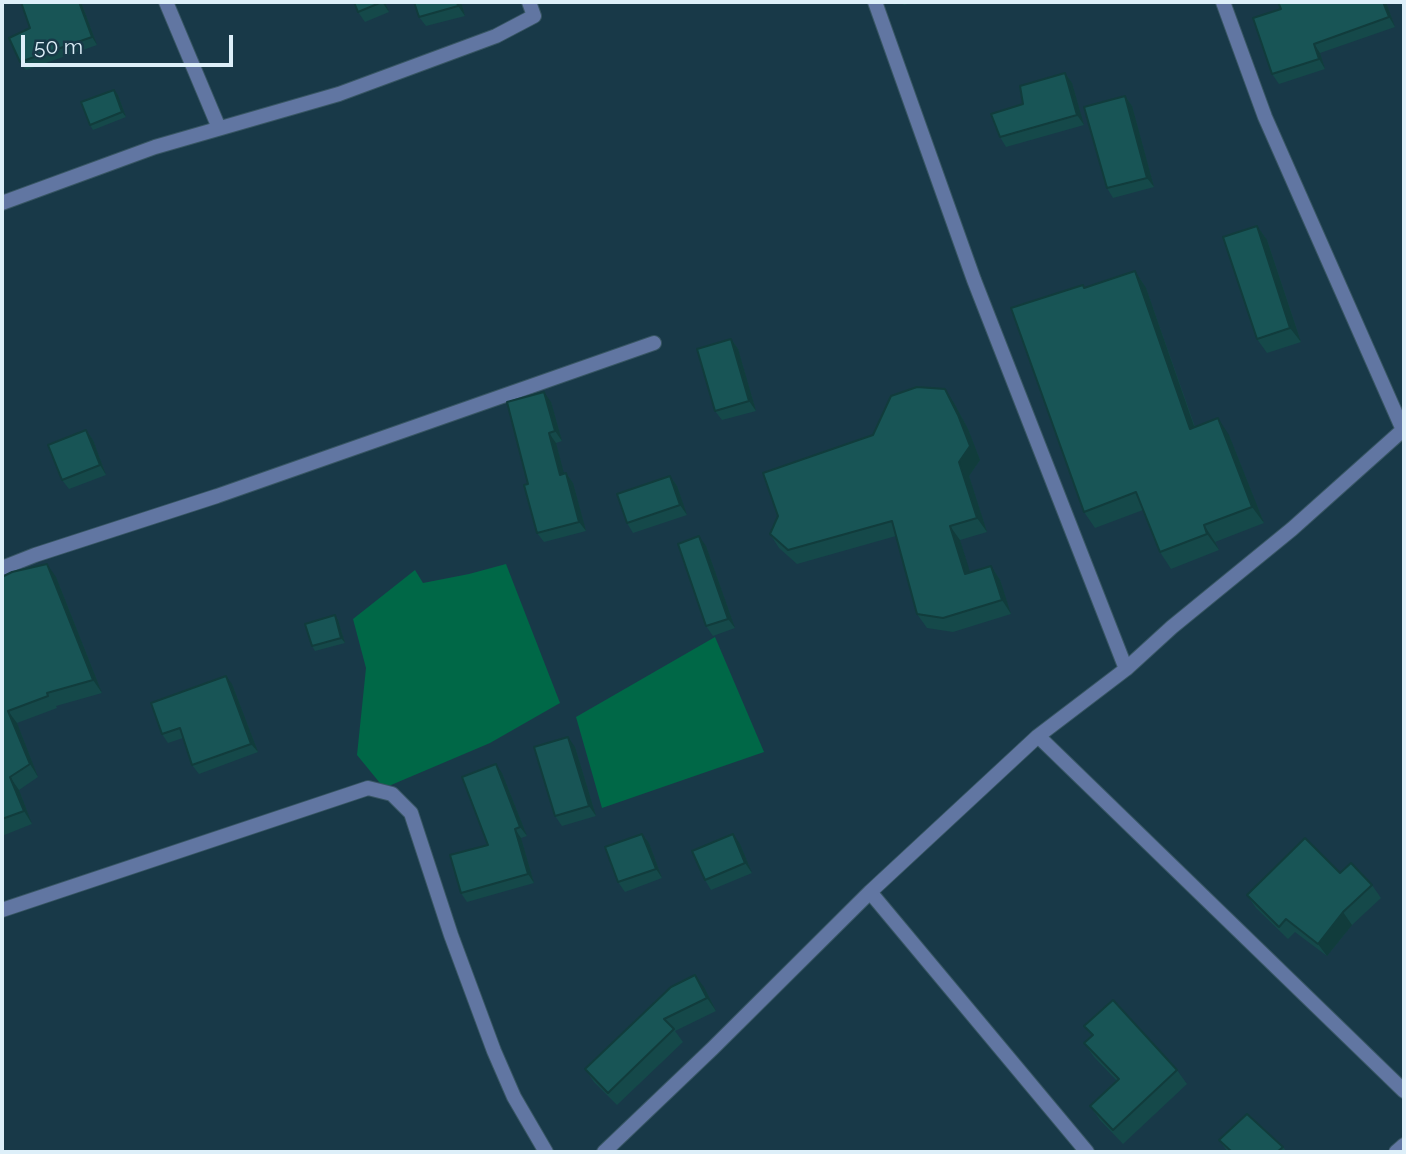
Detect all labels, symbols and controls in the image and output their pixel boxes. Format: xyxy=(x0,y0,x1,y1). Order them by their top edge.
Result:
scale bar xyxy=(24,21,236,65)
text: 50 m xyxy=(34,34,83,59)

